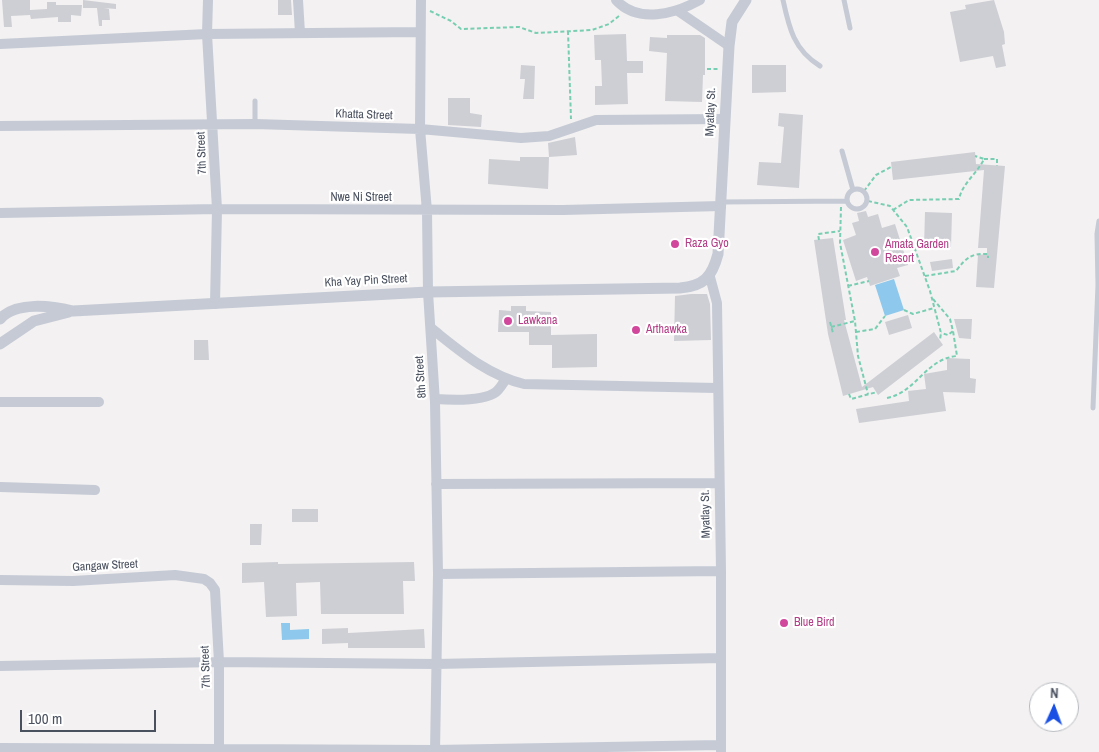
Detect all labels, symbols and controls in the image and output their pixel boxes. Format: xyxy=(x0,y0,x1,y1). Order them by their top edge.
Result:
street label: Myatlay St. xyxy=(703,87,719,137)
street label: Khatta Street xyxy=(335,107,393,123)
street label: 7th Street xyxy=(194,131,210,175)
street label: Nwe Ni Street xyxy=(330,191,392,205)
place label: Raza Gyo xyxy=(685,237,729,251)
marker: Raza Gyo xyxy=(669,238,681,250)
place label: Amata Garden Resort xyxy=(885,238,949,266)
marker: Amata Garden Resort xyxy=(869,246,881,258)
street label: Kha Yay Pin Street xyxy=(324,272,408,290)
place label: Lawkana xyxy=(518,314,557,328)
marker: Lawkana xyxy=(502,315,514,327)
place label: Arthawka xyxy=(646,323,687,337)
marker: Arthawka xyxy=(630,324,642,336)
street label: 8th Street xyxy=(412,355,430,399)
street label: Myatlay St. xyxy=(698,490,714,538)
street label: Gangaw Street xyxy=(72,557,138,575)
place label: Blue Bird xyxy=(794,616,834,630)
marker: Blue Bird xyxy=(778,617,790,629)
street label: 7th Street xyxy=(198,645,214,689)
north arrow xyxy=(1029,682,1079,732)
text: N xyxy=(1050,684,1059,702)
scale bar xyxy=(22,700,159,732)
text: 100 m xyxy=(28,708,62,729)

